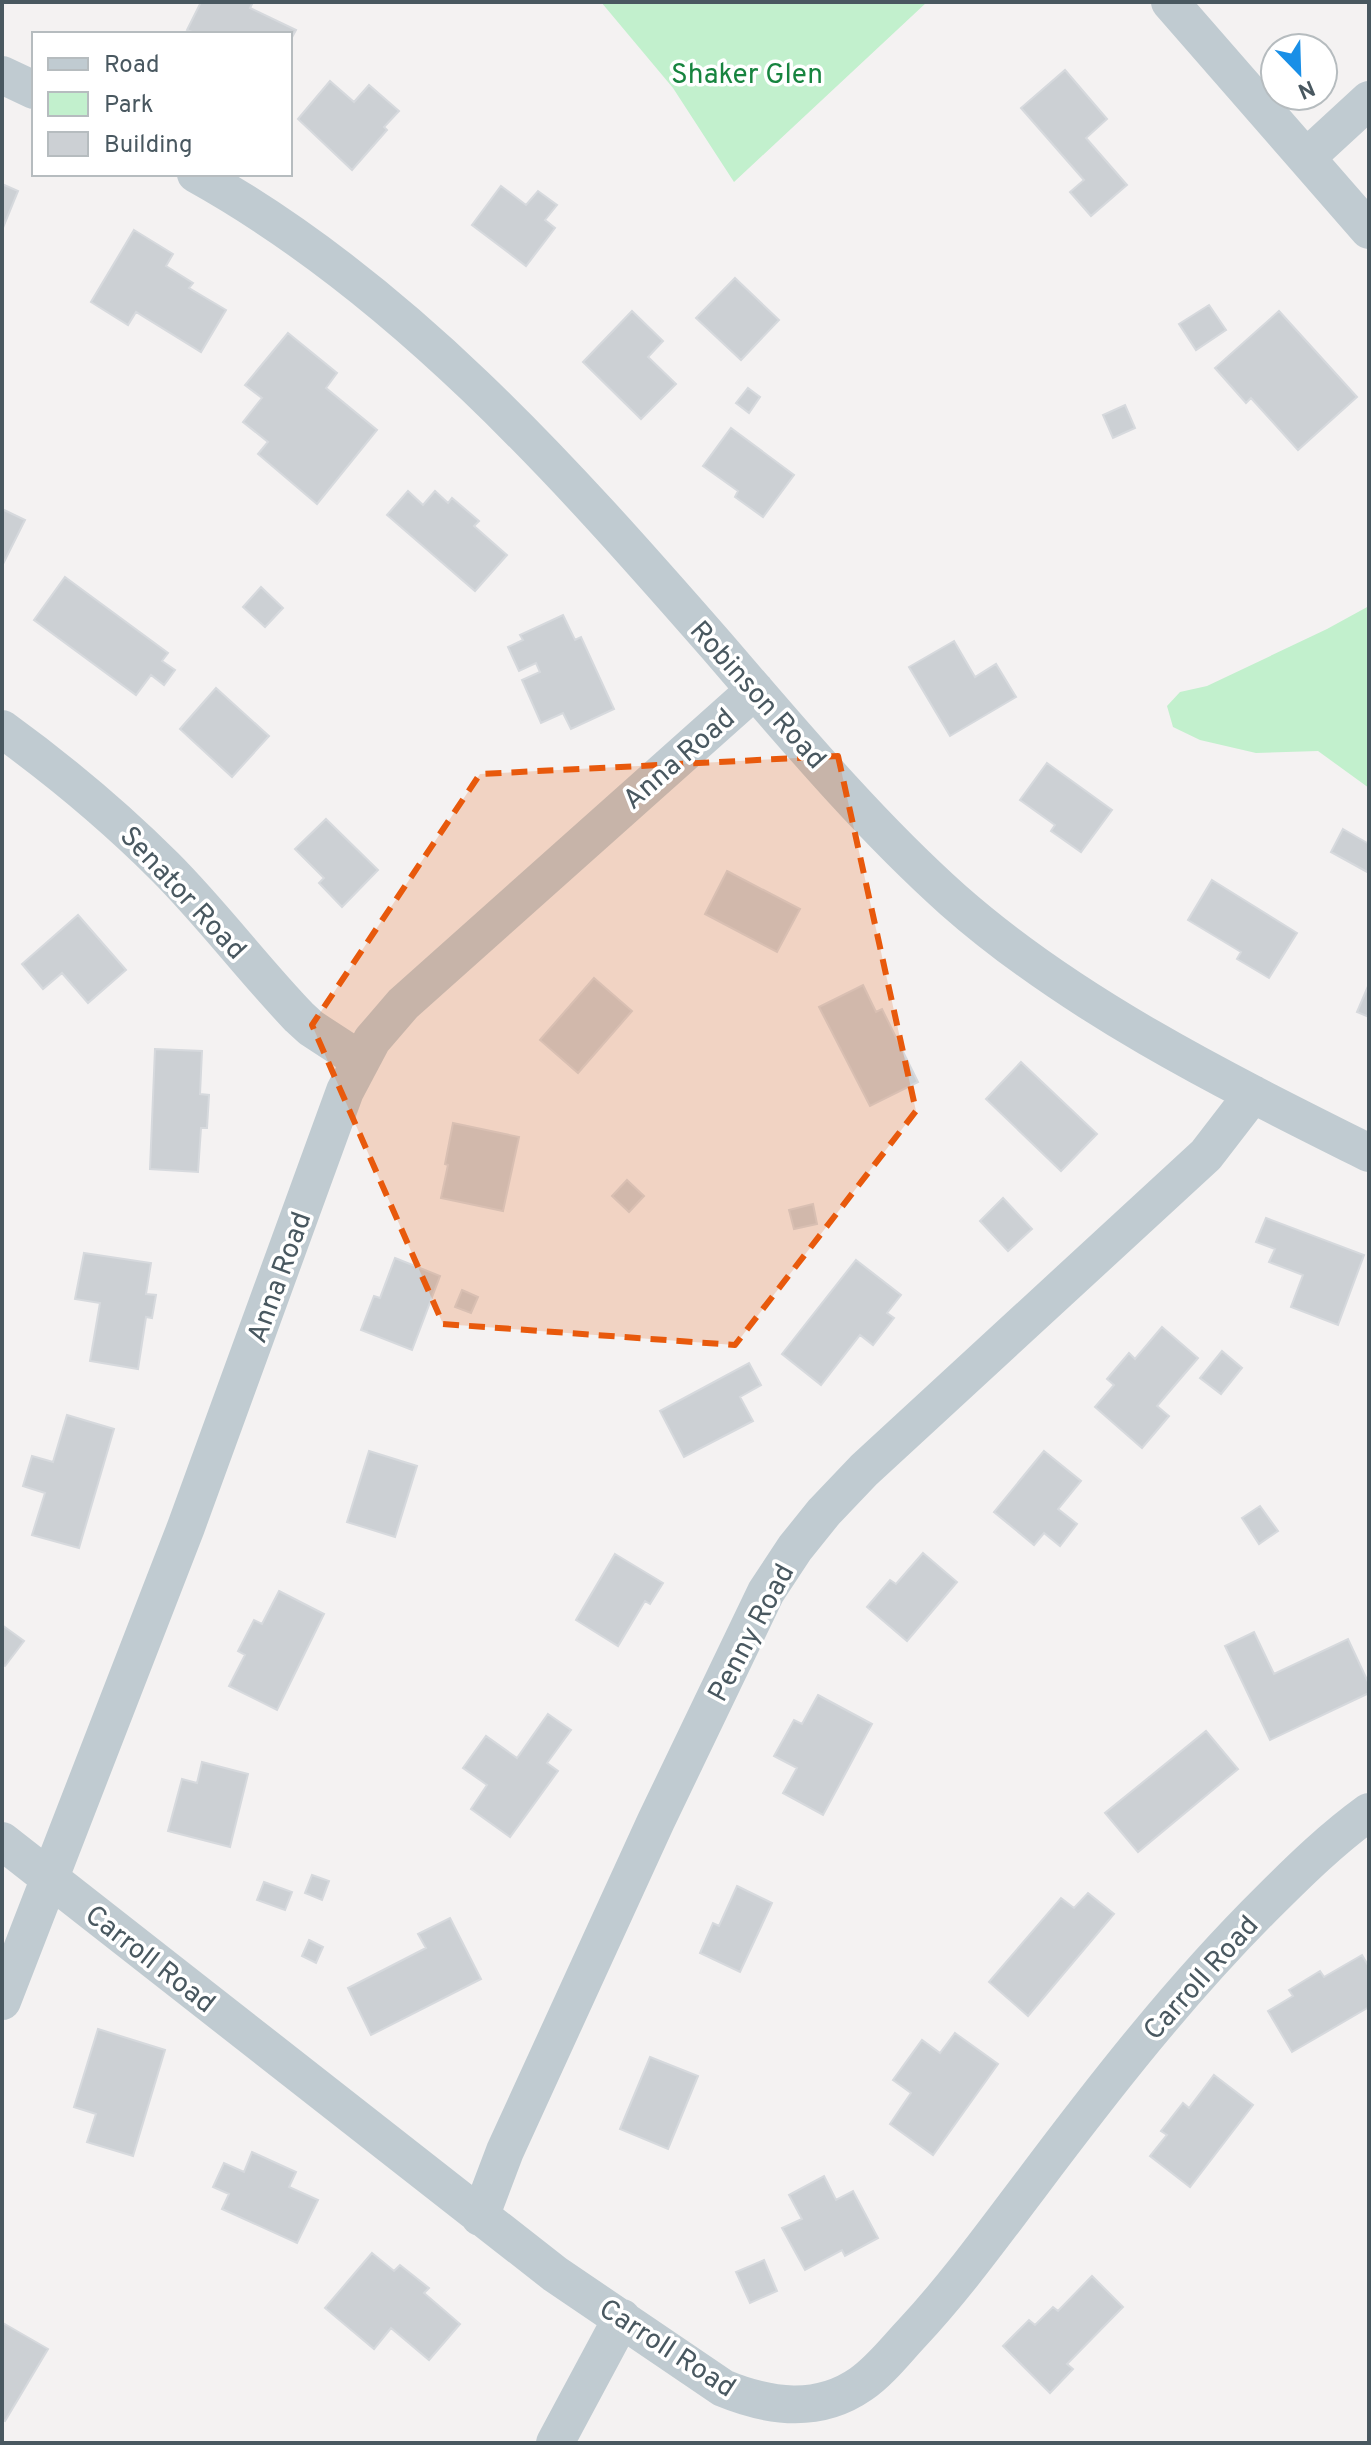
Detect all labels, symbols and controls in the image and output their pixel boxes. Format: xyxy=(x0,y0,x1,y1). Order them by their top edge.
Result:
legend xyxy=(32,32,292,176)
north arrow xyxy=(1259,32,1339,112)
text: Road xyxy=(104,51,160,81)
park label: Shaker Glen xyxy=(671,58,823,94)
text: N xyxy=(1293,73,1318,104)
text: Park xyxy=(104,91,154,121)
text: Building xyxy=(104,131,193,161)
street label: Robinson Road xyxy=(681,614,833,778)
street label: Anna Road xyxy=(616,702,744,819)
street label: Senator Road xyxy=(111,820,253,968)
street label: Anna Road xyxy=(240,1207,321,1349)
street label: Penny Road xyxy=(701,1558,804,1709)
street label: Carroll Road xyxy=(77,1898,222,2023)
street label: Carroll Road xyxy=(1137,1909,1268,2049)
street label: Carroll Road xyxy=(591,2292,742,2407)

